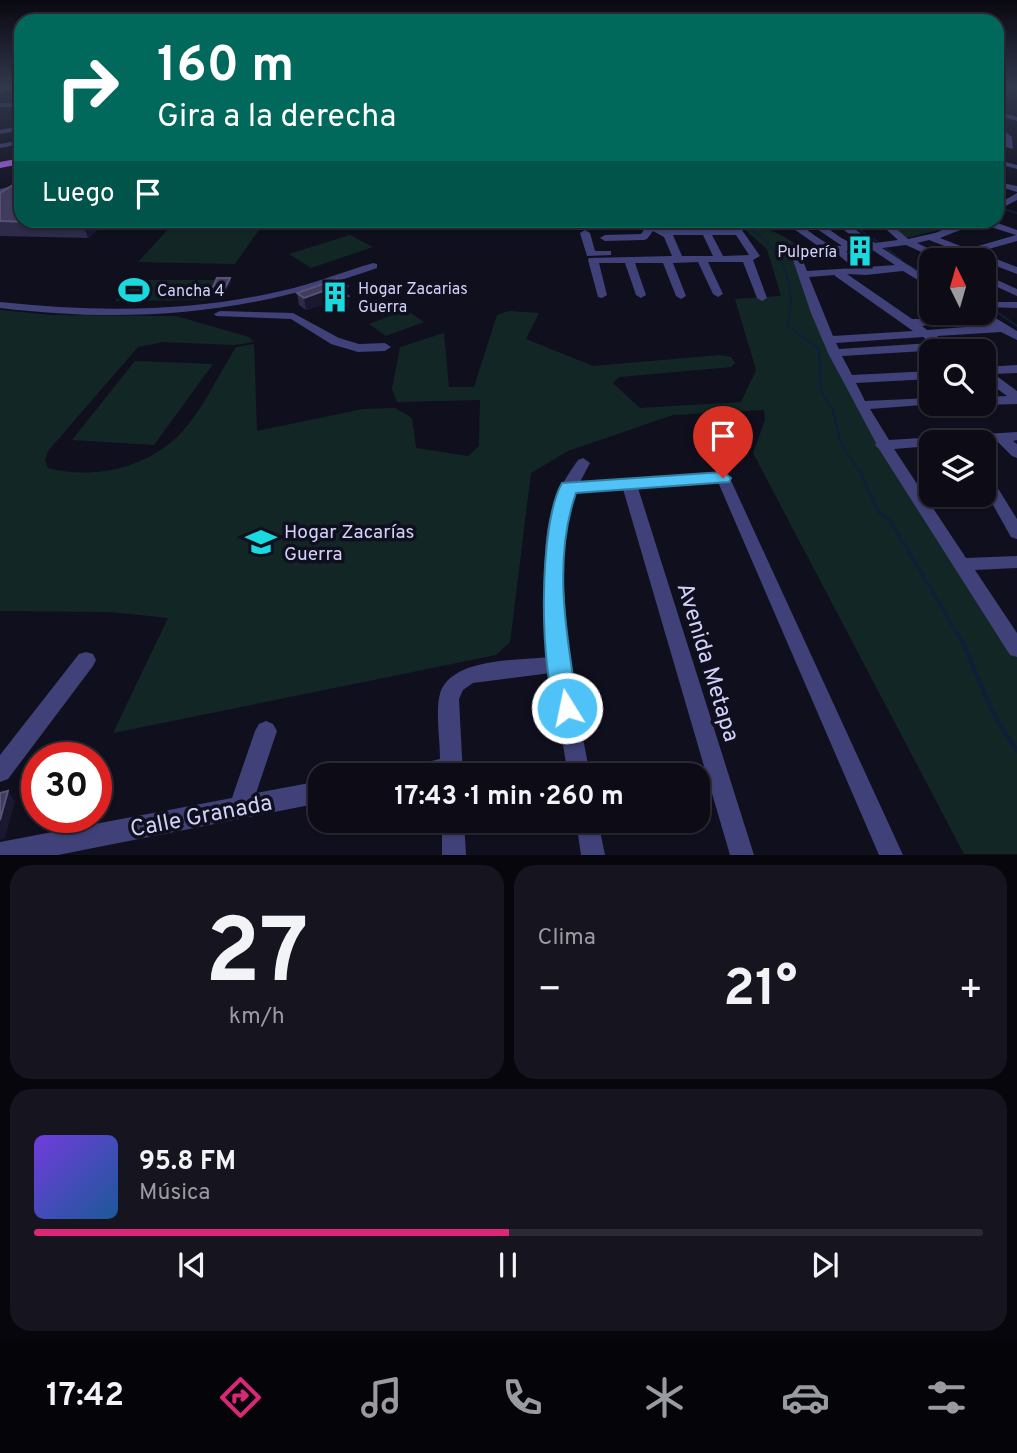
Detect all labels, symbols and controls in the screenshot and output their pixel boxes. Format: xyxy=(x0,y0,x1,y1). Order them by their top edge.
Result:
text: 160 m xyxy=(157,37,294,99)
icon: right xyxy=(42,42,133,133)
text: Gira a la derecha xyxy=(157,98,396,138)
icon: arrive xyxy=(129,175,167,213)
text: Luego xyxy=(42,178,115,211)
building icon: Pulpería xyxy=(843,234,877,268)
place label: Pulpería xyxy=(777,243,837,263)
north arrow xyxy=(919,248,996,326)
map controls xyxy=(919,248,996,507)
sports icon: Cancha 4 xyxy=(117,273,151,307)
building icon: Hogar Zacarias Guerra xyxy=(318,280,352,314)
place label: Hogar Zacarias Guerra xyxy=(358,280,468,318)
place label: Cancha 4 xyxy=(157,282,224,302)
button: search xyxy=(919,339,996,416)
pin xyxy=(693,406,753,478)
icon: arrive xyxy=(704,417,742,455)
button: layers xyxy=(919,430,996,507)
place label: Hogar Zacarías Guerra xyxy=(284,521,414,567)
school or university icon: Hogar Zacarías Guerra xyxy=(244,525,278,559)
street label: Avenida Metapa xyxy=(669,580,745,746)
position arrow xyxy=(530,671,604,745)
speed limit sign: 30 xyxy=(21,742,112,833)
text: 17:43 · 1 min · 260 m xyxy=(394,781,624,814)
street label: Calle Granada xyxy=(128,789,275,845)
text: 27 xyxy=(205,900,309,1015)
text: Clima xyxy=(538,924,596,953)
text: 21° xyxy=(723,958,797,1024)
text: − xyxy=(538,967,562,1016)
text: + xyxy=(958,967,983,1016)
text: km/h xyxy=(229,1003,285,1032)
text: 95.8 FM xyxy=(139,1146,236,1179)
text: Música xyxy=(139,1179,210,1208)
icon: previous xyxy=(173,1246,211,1284)
icon: pause xyxy=(489,1246,527,1284)
icon: next xyxy=(806,1246,844,1284)
icon: directions xyxy=(216,1373,265,1422)
icon: music xyxy=(357,1373,406,1422)
icon: phone xyxy=(498,1373,547,1422)
icon: climate xyxy=(640,1373,689,1422)
icon: car xyxy=(781,1373,830,1422)
icon: filters xyxy=(922,1373,971,1422)
text: 17:42 xyxy=(46,1377,124,1417)

